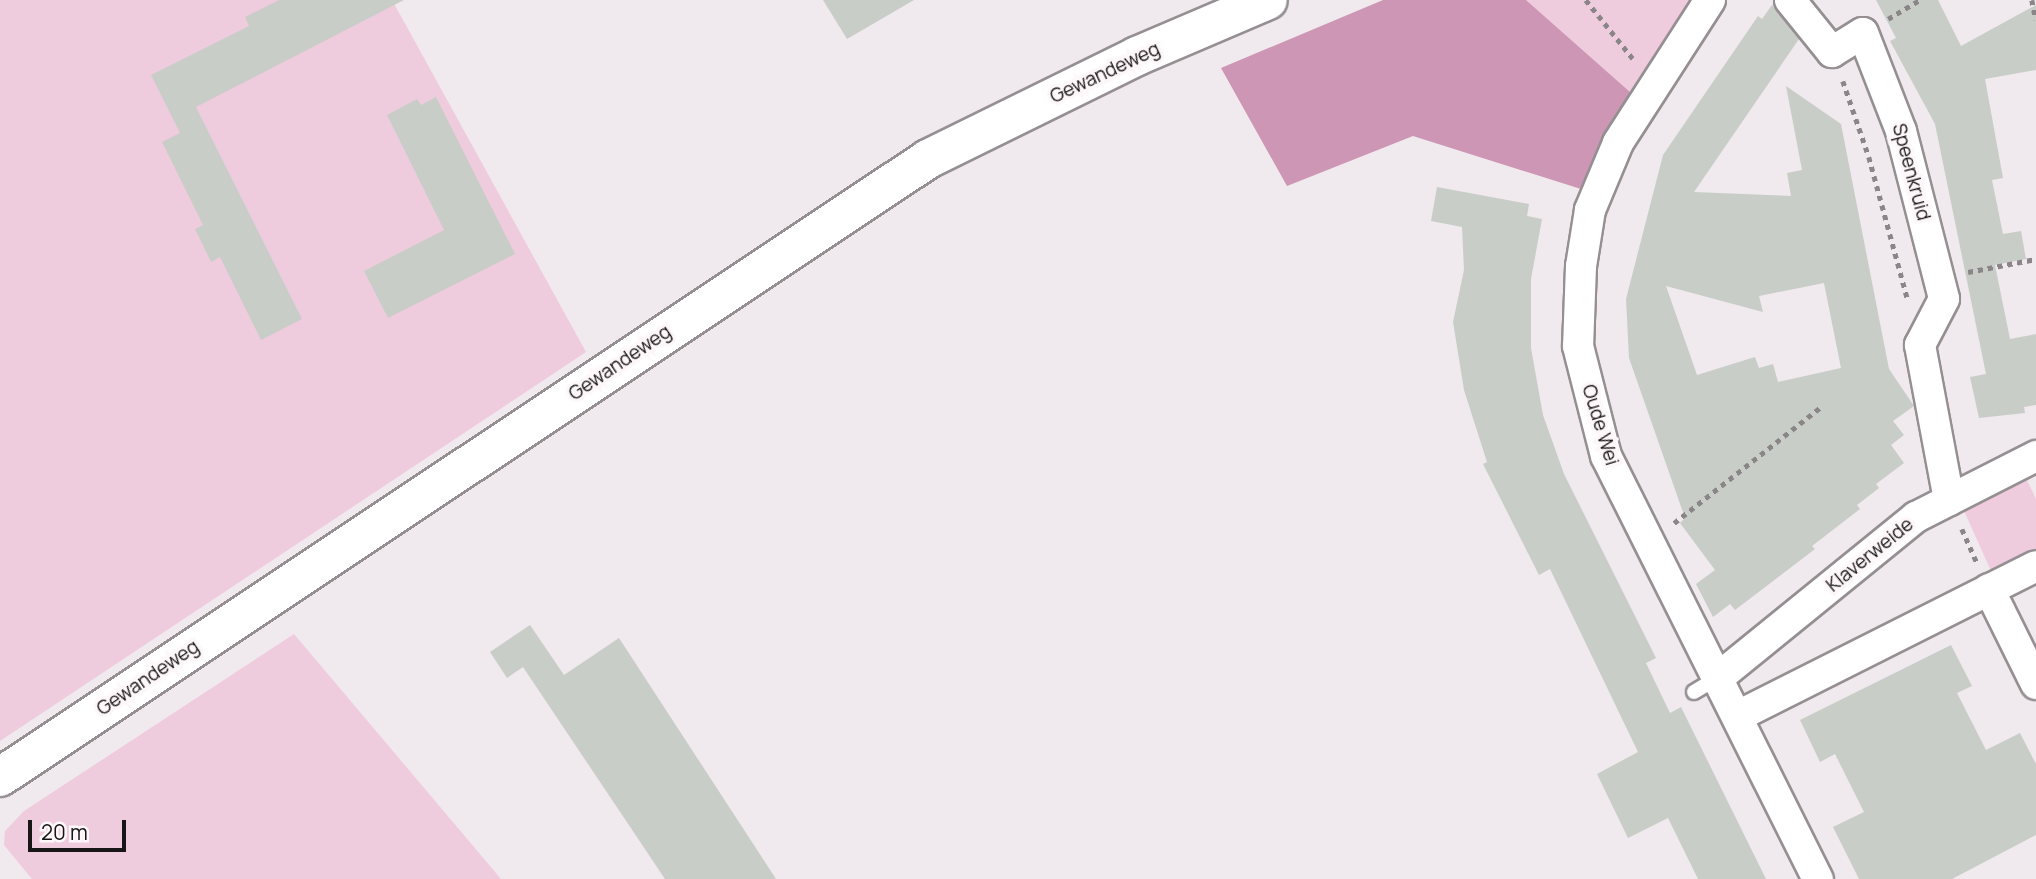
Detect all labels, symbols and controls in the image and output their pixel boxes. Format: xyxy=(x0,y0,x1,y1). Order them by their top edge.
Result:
street label: Gewandeweg xyxy=(1047,38,1163,108)
street label: Speenkruid xyxy=(1887,121,1935,223)
street label: Gewandeweg xyxy=(565,320,675,406)
street label: Oude Wei xyxy=(1577,382,1623,468)
street label: Klaverweide xyxy=(1822,513,1918,597)
street label: Gewandeweg xyxy=(93,635,203,721)
scale bar xyxy=(32,806,130,850)
text: 20 m xyxy=(41,818,88,846)

